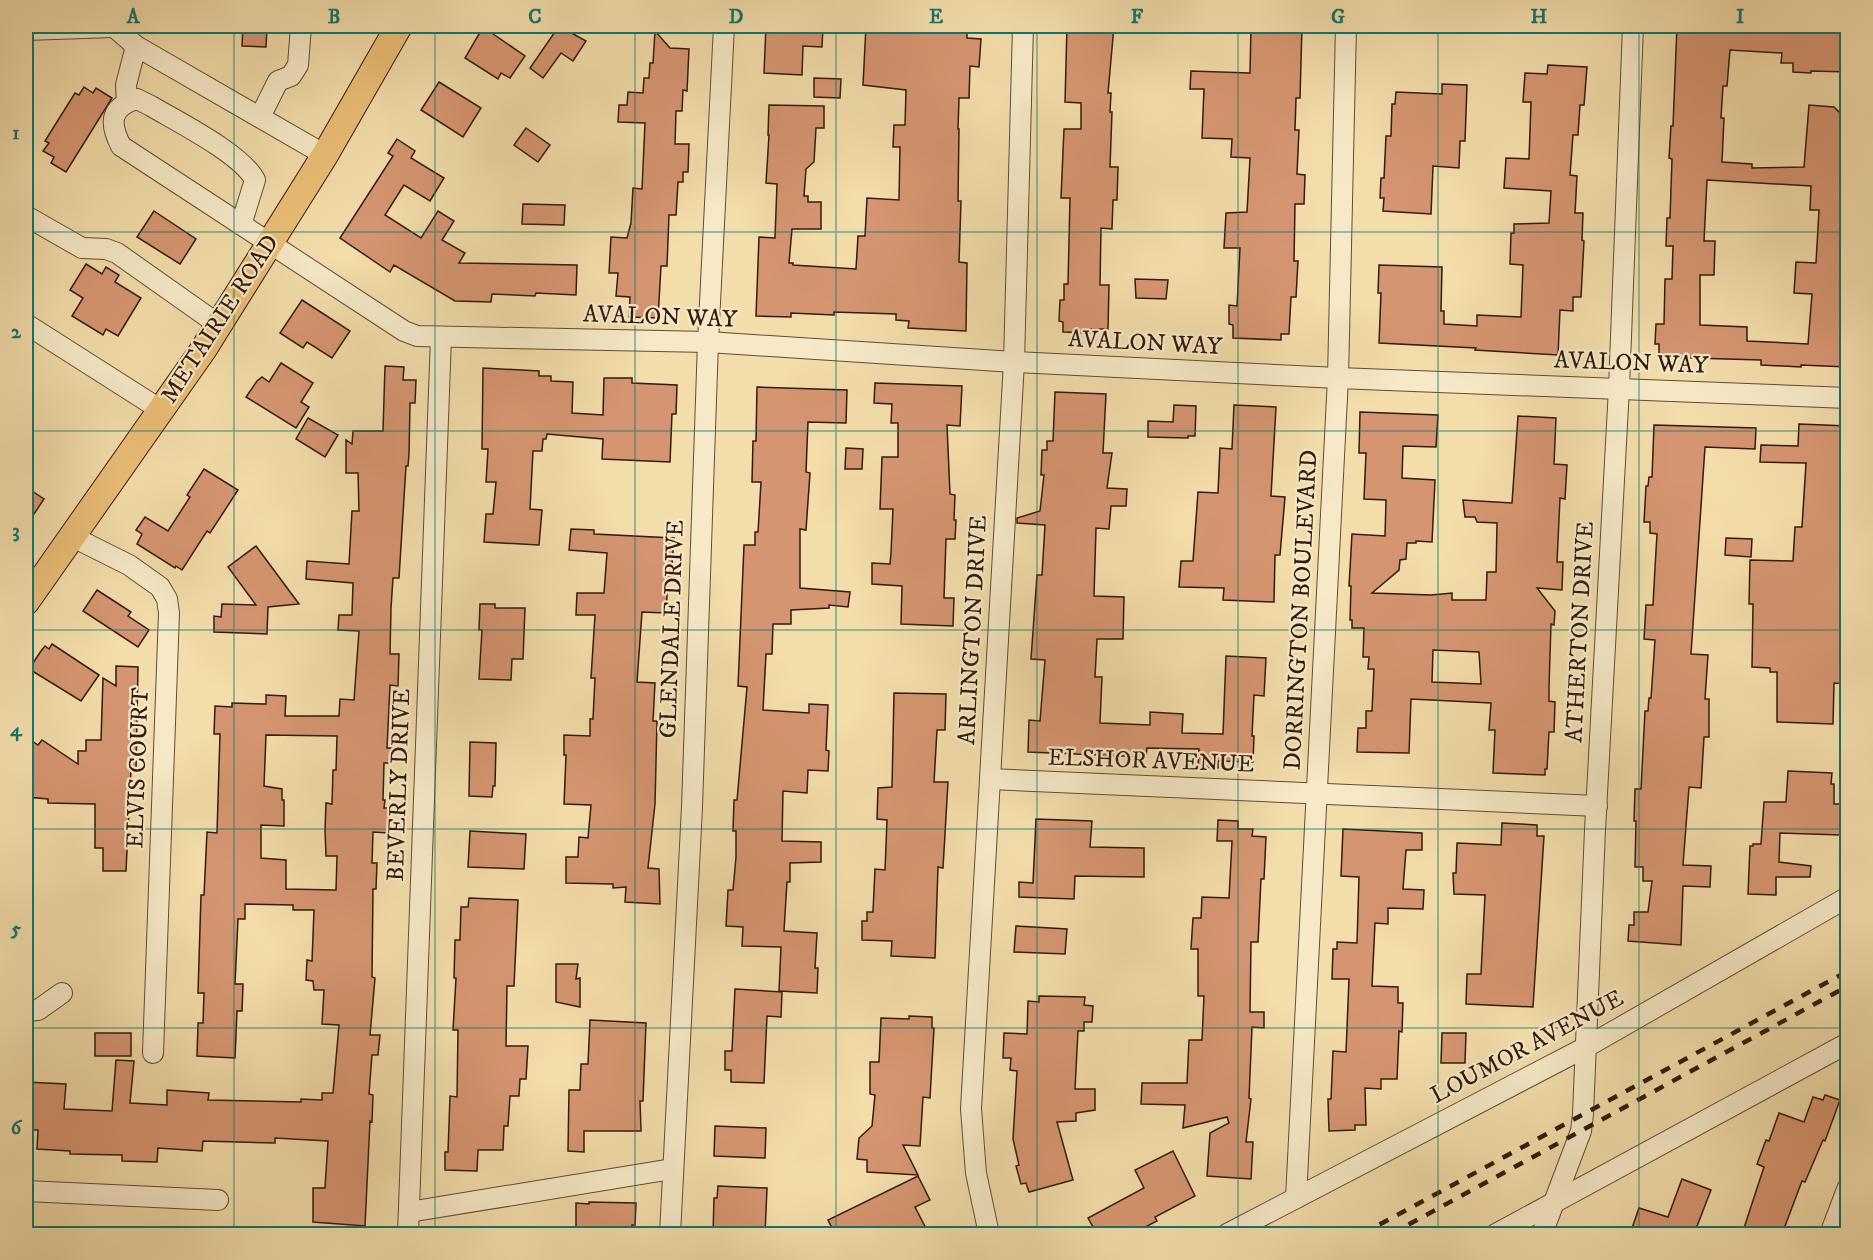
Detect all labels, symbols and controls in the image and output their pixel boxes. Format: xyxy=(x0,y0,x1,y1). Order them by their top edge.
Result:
text: A xyxy=(126,5,141,30)
text: B xyxy=(328,5,340,30)
text: C xyxy=(528,5,542,30)
text: D xyxy=(729,5,744,30)
text: E xyxy=(929,5,943,30)
text: F xyxy=(1131,5,1144,30)
text: G xyxy=(1331,5,1345,30)
text: H xyxy=(1531,5,1548,30)
text: I xyxy=(1736,5,1744,30)
text: 1 xyxy=(12,121,20,146)
street label: METAIRIE ROAD xyxy=(154,229,286,409)
street label: AVALON WAY xyxy=(582,299,738,335)
text: 2 xyxy=(11,320,22,345)
street label: AVALON WAY xyxy=(1067,324,1224,362)
street label: AVALON WAY xyxy=(1553,345,1709,381)
street label: DORRINGTON BOULEVARD xyxy=(1278,449,1324,771)
street label: ARLINGTON DRIVE xyxy=(952,514,994,746)
text: 3 xyxy=(12,519,20,544)
street label: GLENDALE DRIVE xyxy=(653,519,691,739)
street label: ATHERTON DRIVE xyxy=(1559,521,1601,743)
street label: ELVIS COURT xyxy=(120,687,156,849)
street label: BEVERLY DRIVE xyxy=(381,688,417,882)
text: 4 xyxy=(10,718,23,743)
street label: ELSHOR AVENUE xyxy=(1047,742,1255,780)
text: 5 xyxy=(10,917,21,942)
street label: LOUMOR AVENUE xyxy=(1425,983,1629,1111)
text: 6 xyxy=(11,1116,23,1141)

